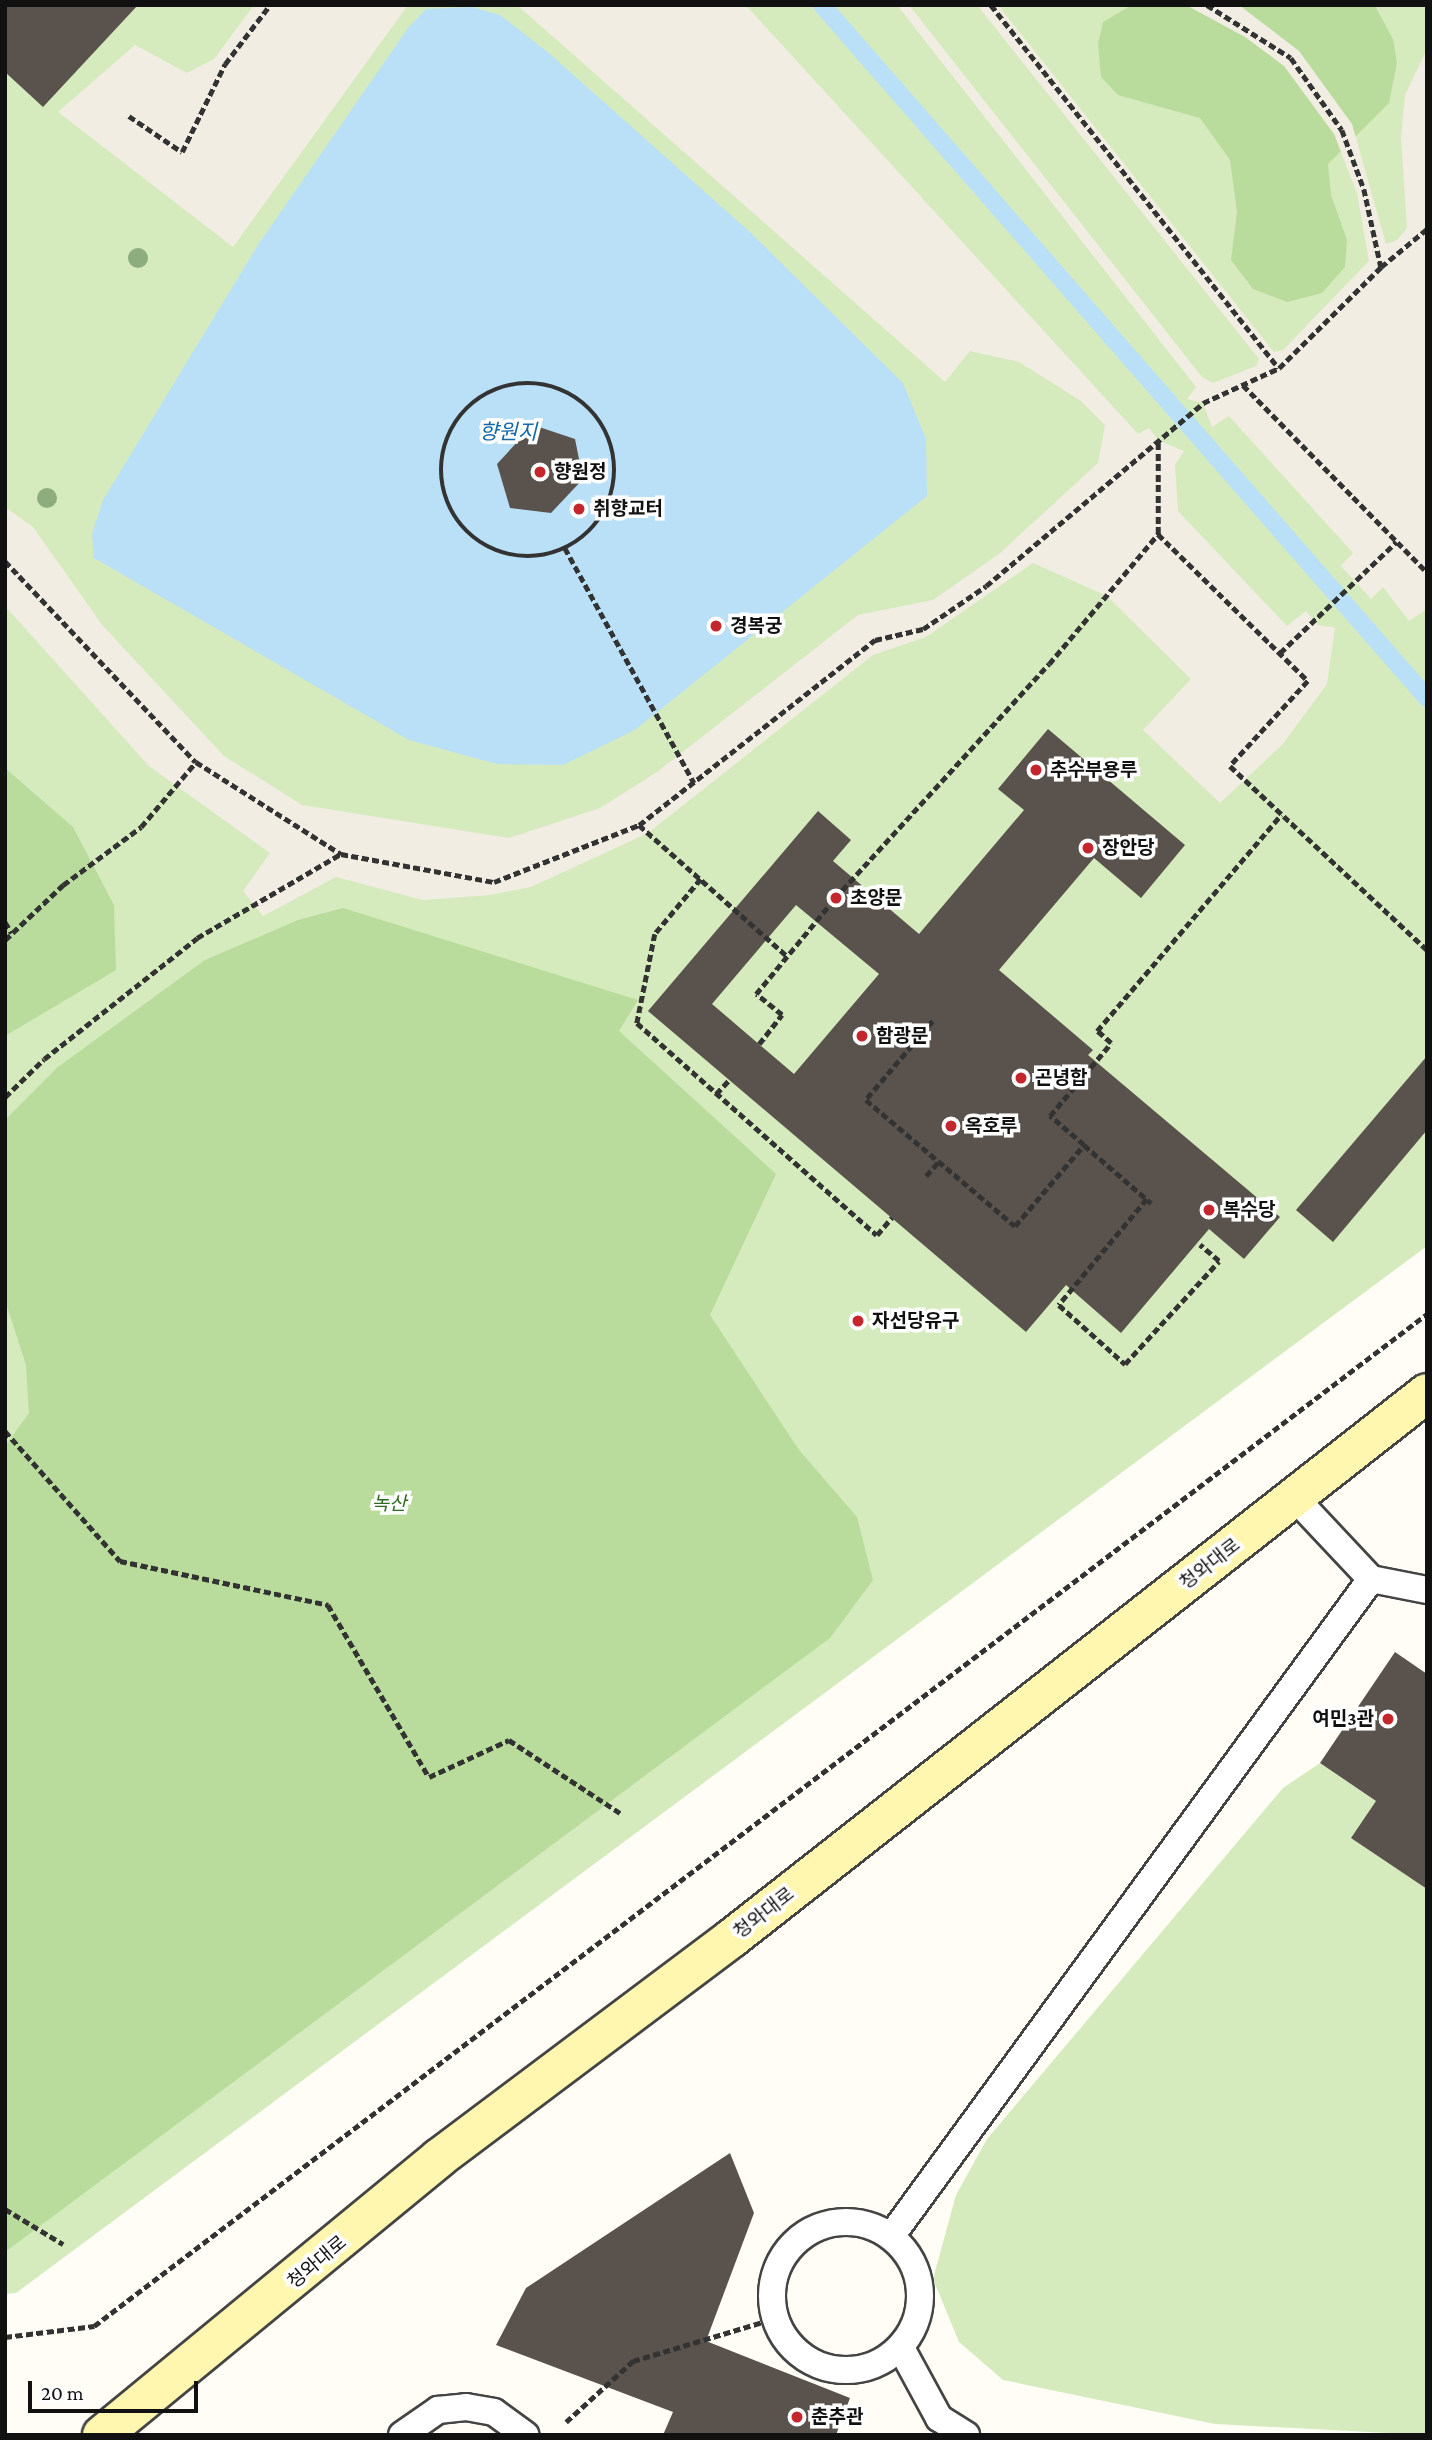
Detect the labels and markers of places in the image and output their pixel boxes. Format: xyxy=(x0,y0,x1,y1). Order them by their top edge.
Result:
place label: 향원정 xyxy=(554,461,606,483)
marker: 향원정 xyxy=(532,464,548,480)
place label: 취향교터 xyxy=(593,498,663,520)
marker: 취향교터 xyxy=(571,501,587,517)
place label: 경복궁 xyxy=(730,615,782,637)
marker: 경복궁 xyxy=(708,618,724,634)
place label: 추수부용루 xyxy=(1050,759,1137,781)
marker: 추수부용루 xyxy=(1028,762,1044,778)
place label: 장안당 xyxy=(1102,837,1154,859)
marker: 장안당 xyxy=(1080,840,1096,856)
place label: 초양문 xyxy=(850,887,902,909)
marker: 초양문 xyxy=(828,890,844,906)
place label: 함광문 xyxy=(876,1025,928,1047)
marker: 함광문 xyxy=(854,1028,870,1044)
place label: 곤녕합 xyxy=(1035,1067,1087,1089)
marker: 곤녕합 xyxy=(1013,1070,1029,1086)
place label: 옥호루 xyxy=(965,1115,1017,1137)
marker: 옥호루 xyxy=(943,1118,959,1134)
place label: 복수당 xyxy=(1223,1199,1275,1221)
marker: 복수당 xyxy=(1201,1202,1217,1218)
place label: 자선당유구 xyxy=(872,1310,959,1332)
marker: 자선당유구 xyxy=(850,1313,866,1329)
place label: 여민3관 xyxy=(1312,1708,1374,1730)
marker: 여민3관 xyxy=(1380,1711,1396,1727)
place label: 춘추관 xyxy=(811,2406,863,2428)
marker: 춘추관 xyxy=(789,2409,805,2425)

